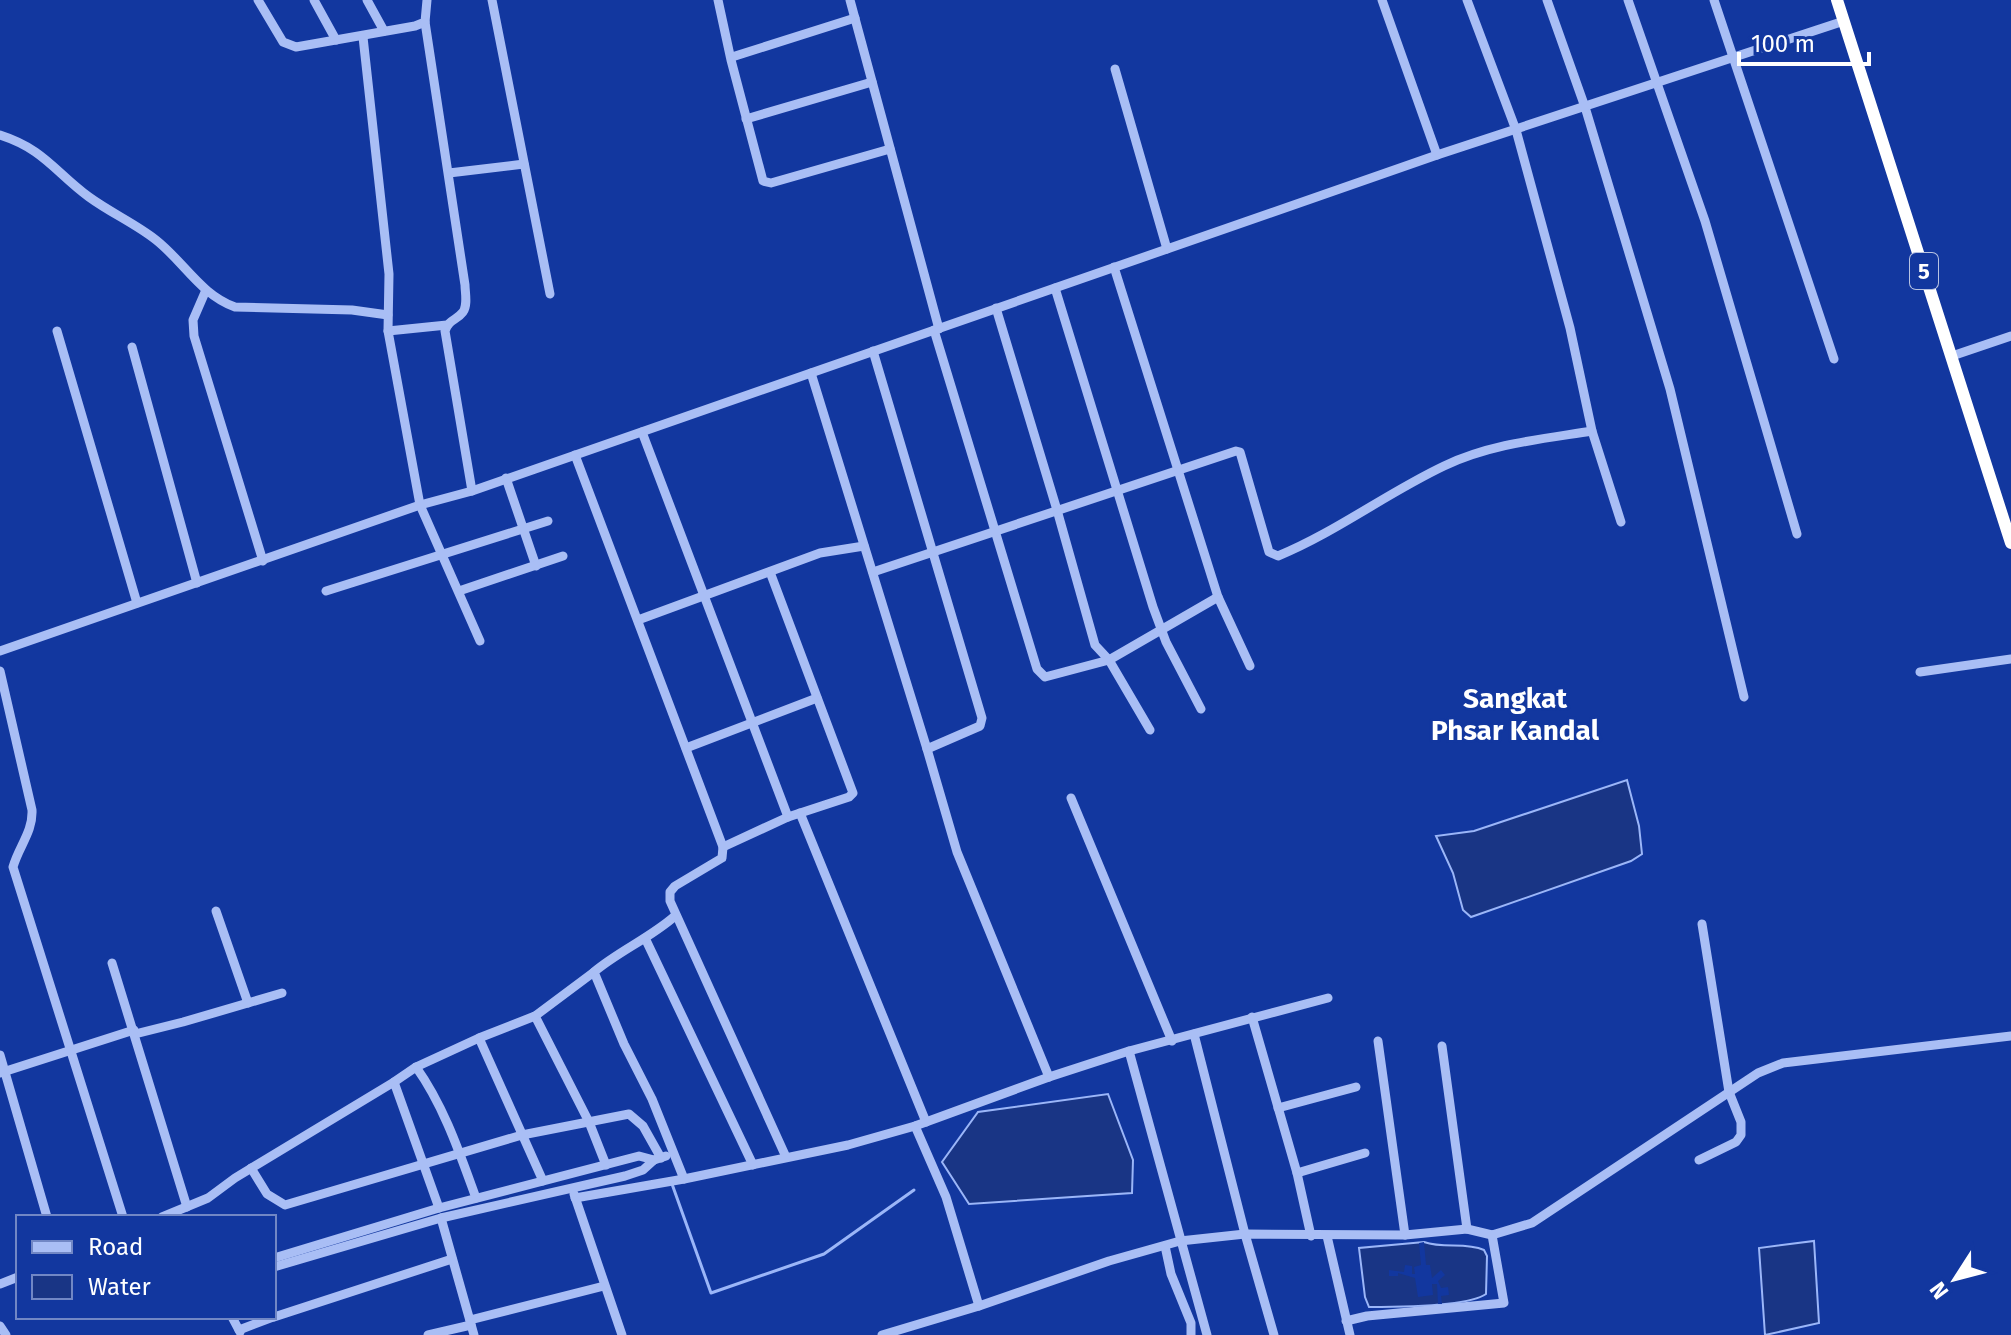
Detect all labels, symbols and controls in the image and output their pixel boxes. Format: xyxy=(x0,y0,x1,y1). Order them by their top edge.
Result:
scale bar xyxy=(1739,16,1869,66)
text: 100 m xyxy=(1751,30,1815,58)
road number: 5 xyxy=(1910,253,1938,289)
district label: Sangkat Phsar Kandal xyxy=(1431,682,1600,747)
legend xyxy=(16,1215,276,1319)
text: Road xyxy=(88,1233,143,1261)
north arrow xyxy=(1915,1239,1995,1319)
text: Water xyxy=(88,1273,152,1301)
text: N xyxy=(1924,1277,1954,1304)

